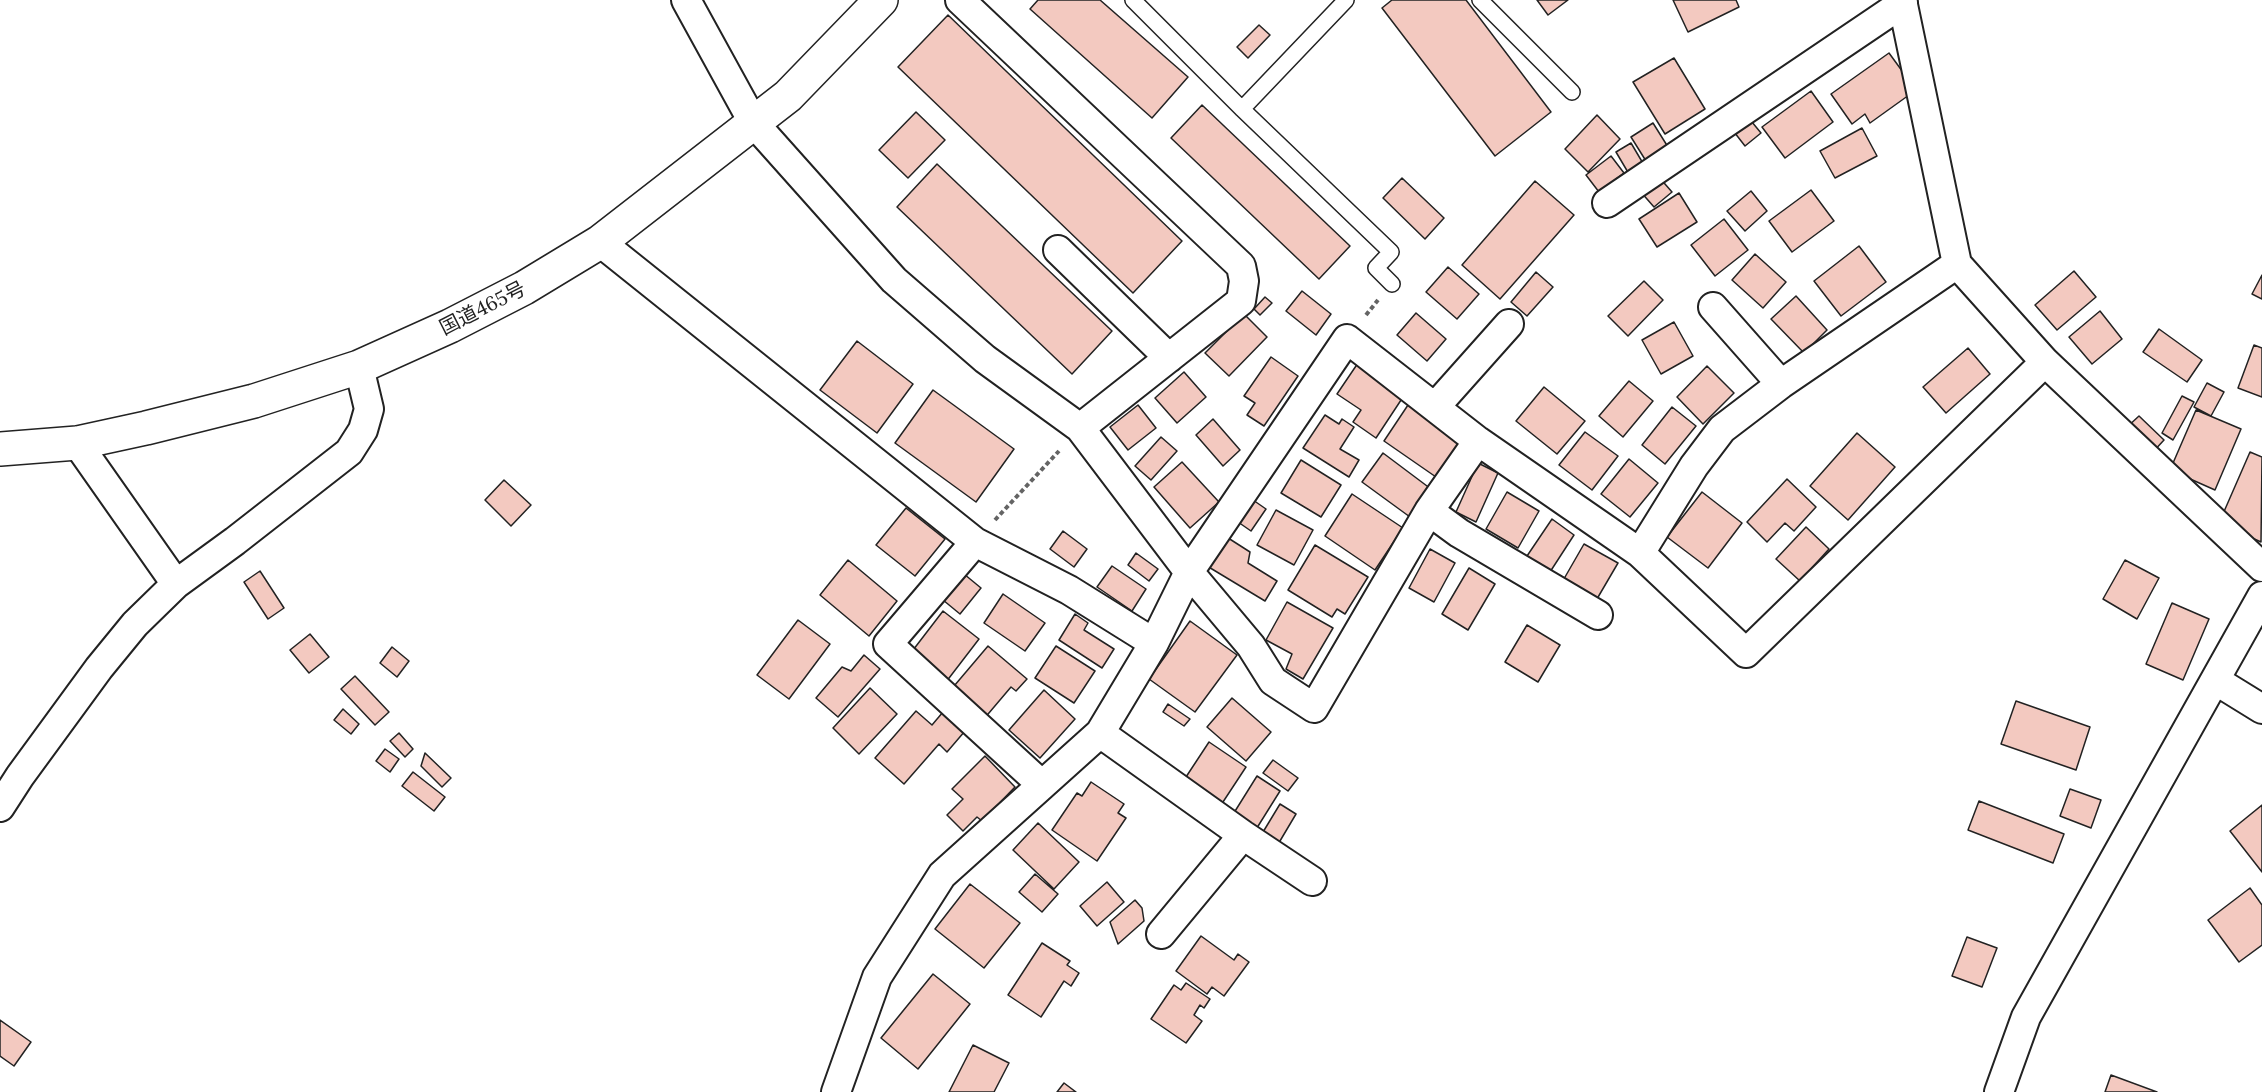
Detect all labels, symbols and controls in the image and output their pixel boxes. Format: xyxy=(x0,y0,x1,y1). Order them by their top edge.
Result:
street label: 国道465号 xyxy=(436,277,530,341)

